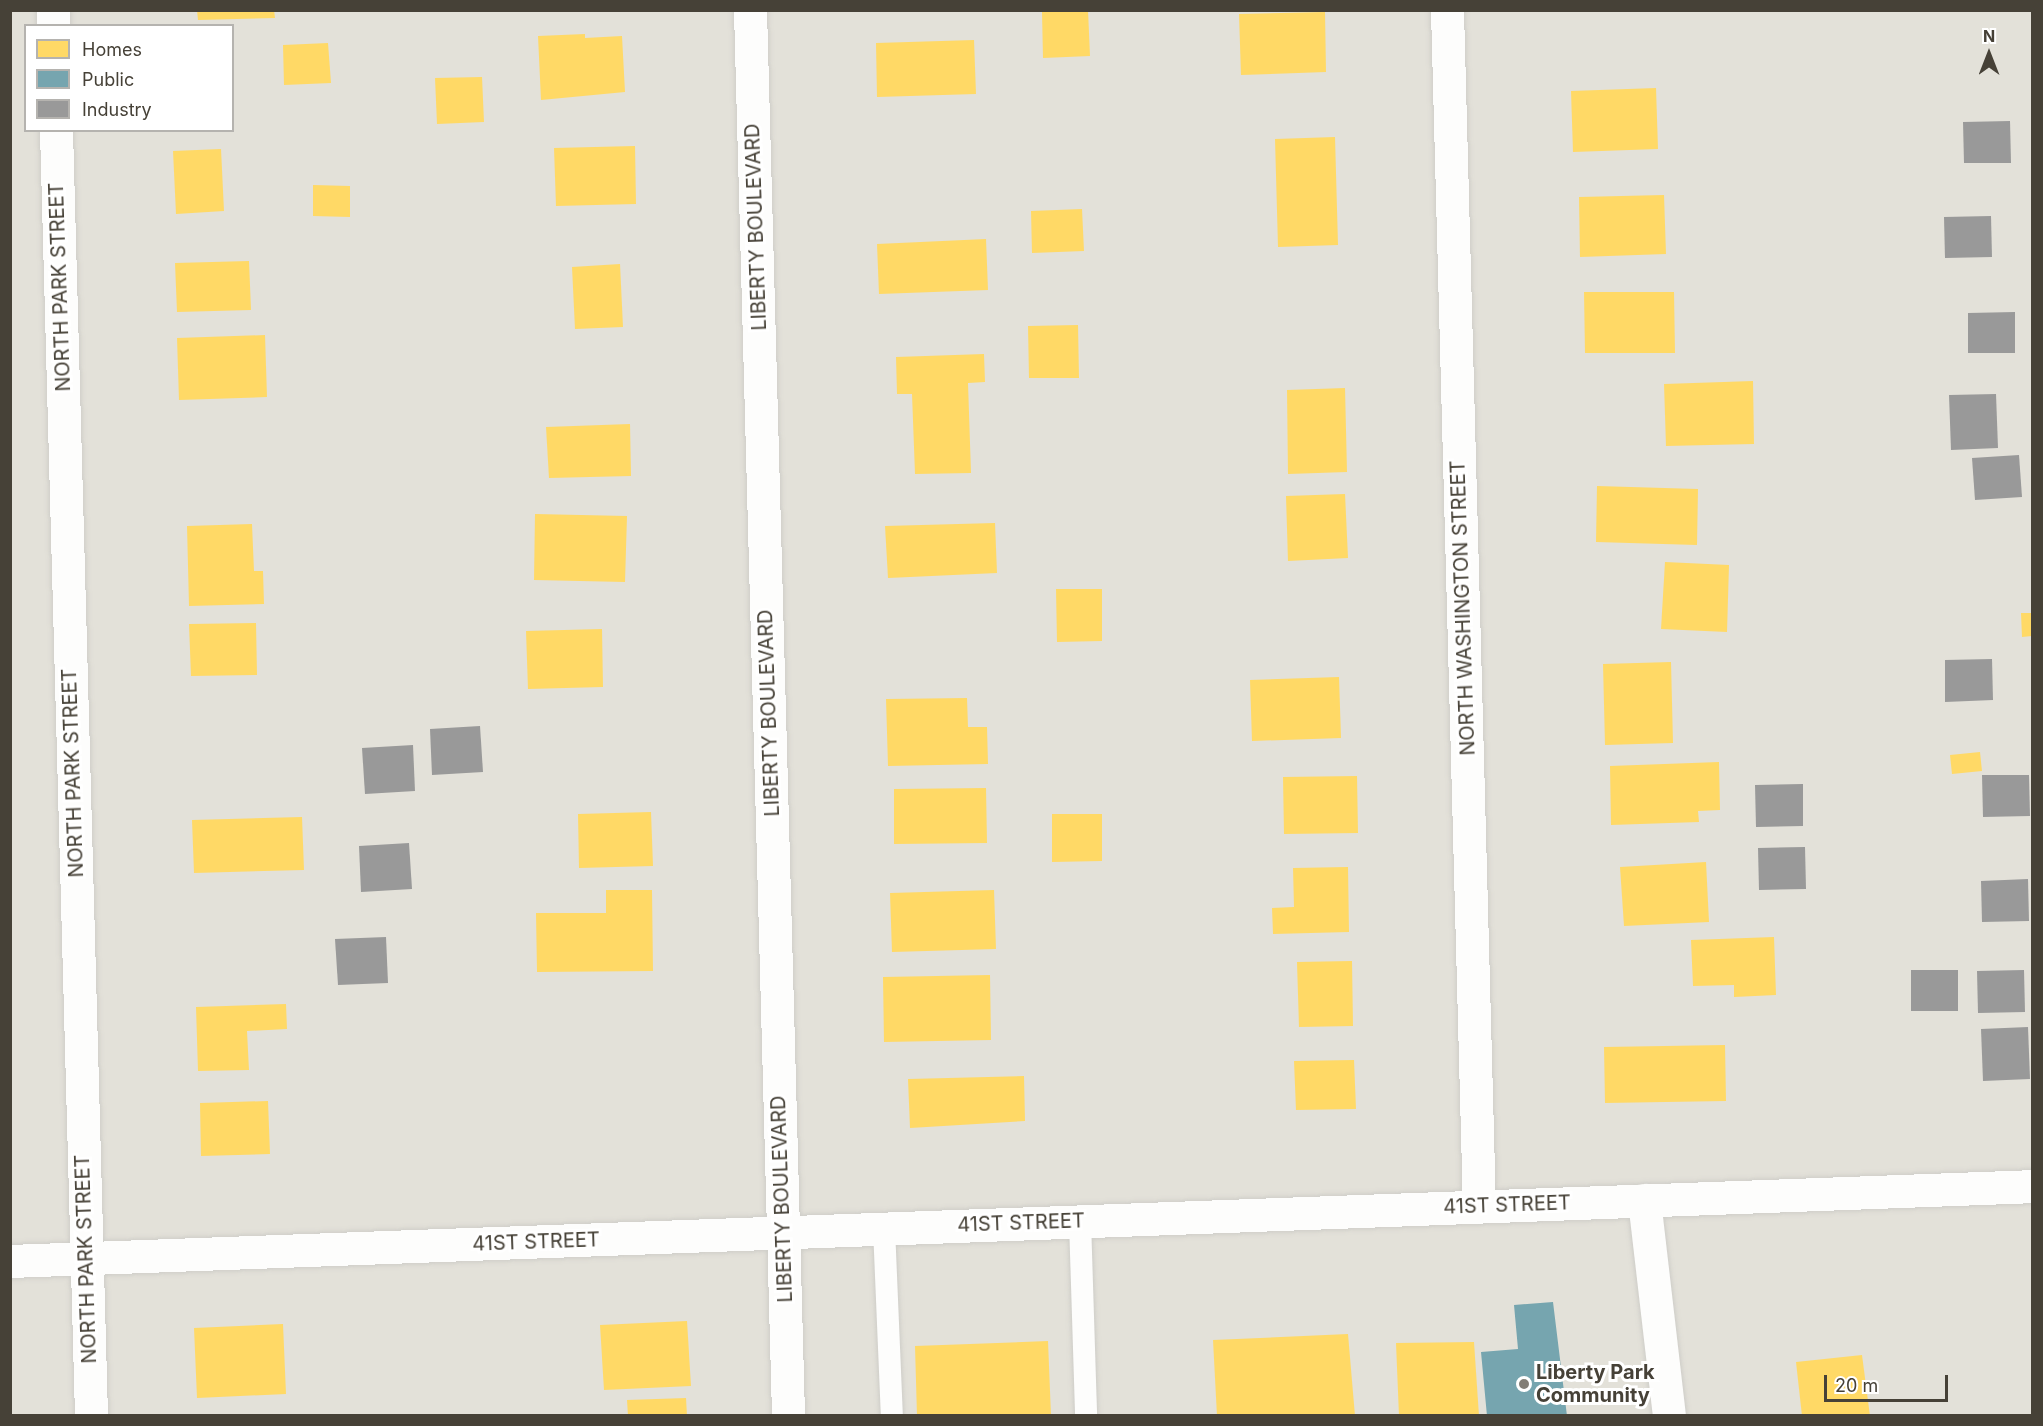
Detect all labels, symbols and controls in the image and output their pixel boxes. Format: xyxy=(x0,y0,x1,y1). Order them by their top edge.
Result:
legend xyxy=(24,24,234,132)
north arrow xyxy=(1959,24,2019,84)
text: N xyxy=(1983,26,1995,46)
text: Homes xyxy=(82,39,142,60)
text: Public xyxy=(82,69,134,90)
text: Industry xyxy=(82,99,152,120)
street label: LIBERTY BOULEVARD xyxy=(740,123,772,331)
street label: NORTH PARK STREET xyxy=(44,182,76,392)
street label: NORTH WASHINGTON STREET xyxy=(1446,460,1480,756)
street label: LIBERTY BOULEVARD xyxy=(753,609,785,817)
street label: NORTH PARK STREET xyxy=(57,668,89,878)
street label: LIBERTY BOULEVARD xyxy=(766,1095,798,1303)
street label: NORTH PARK STREET xyxy=(70,1154,102,1364)
street label: 41ST STREET xyxy=(1443,1191,1571,1219)
street label: 41ST STREET xyxy=(957,1209,1085,1237)
street label: 41ST STREET xyxy=(472,1228,600,1256)
place label: Liberty Park Community xyxy=(1536,1360,1655,1407)
scale bar xyxy=(1827,1363,1952,1401)
text: 20 m xyxy=(1835,1375,1878,1396)
marker: Liberty Park Community xyxy=(1517,1377,1531,1391)

